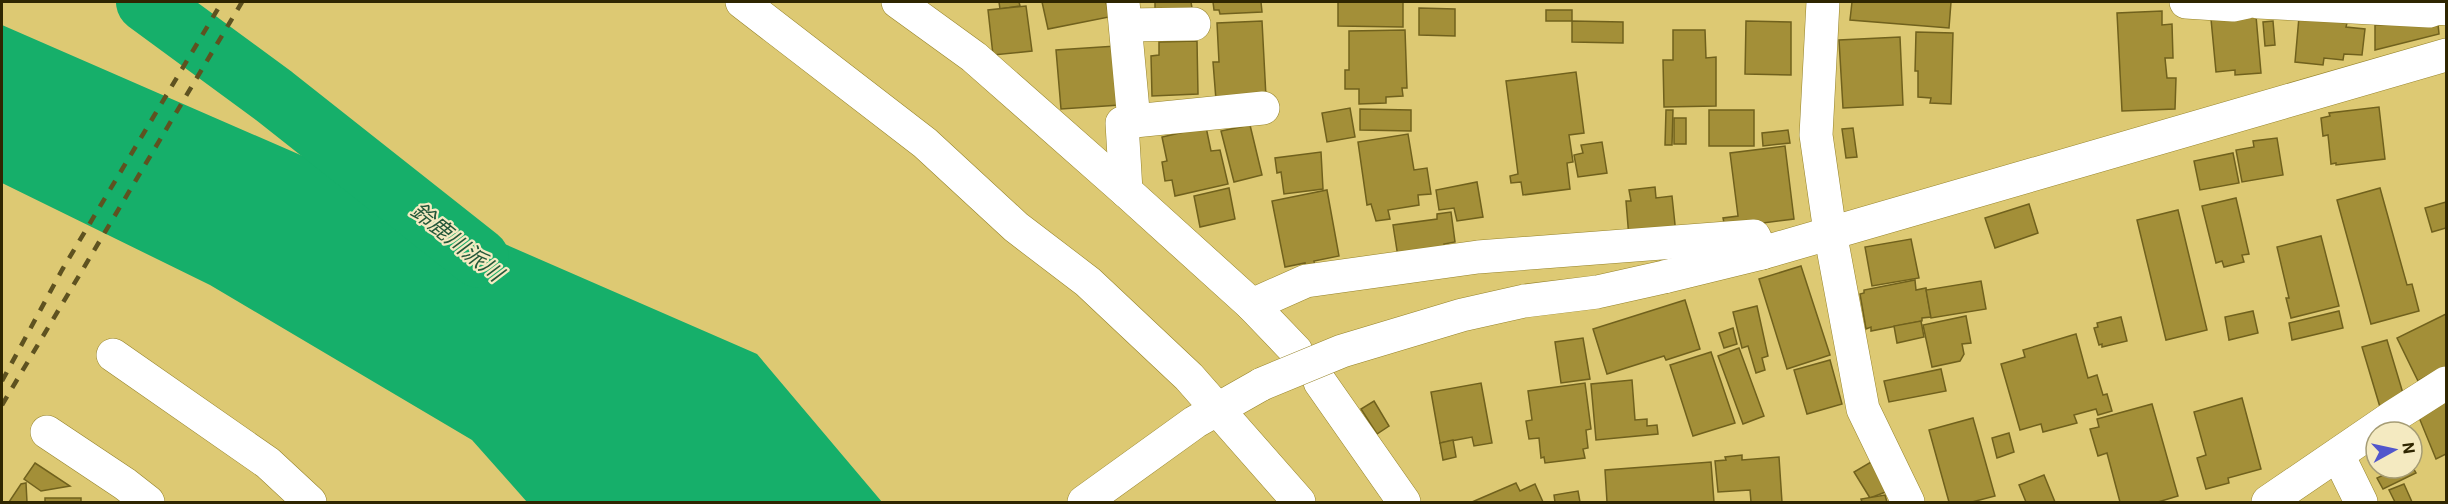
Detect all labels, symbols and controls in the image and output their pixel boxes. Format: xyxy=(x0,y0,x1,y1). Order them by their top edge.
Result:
water label: 鈴鹿川派川 xyxy=(406,198,509,288)
north arrow xyxy=(2364,420,2424,480)
text: N xyxy=(2398,441,2419,455)

